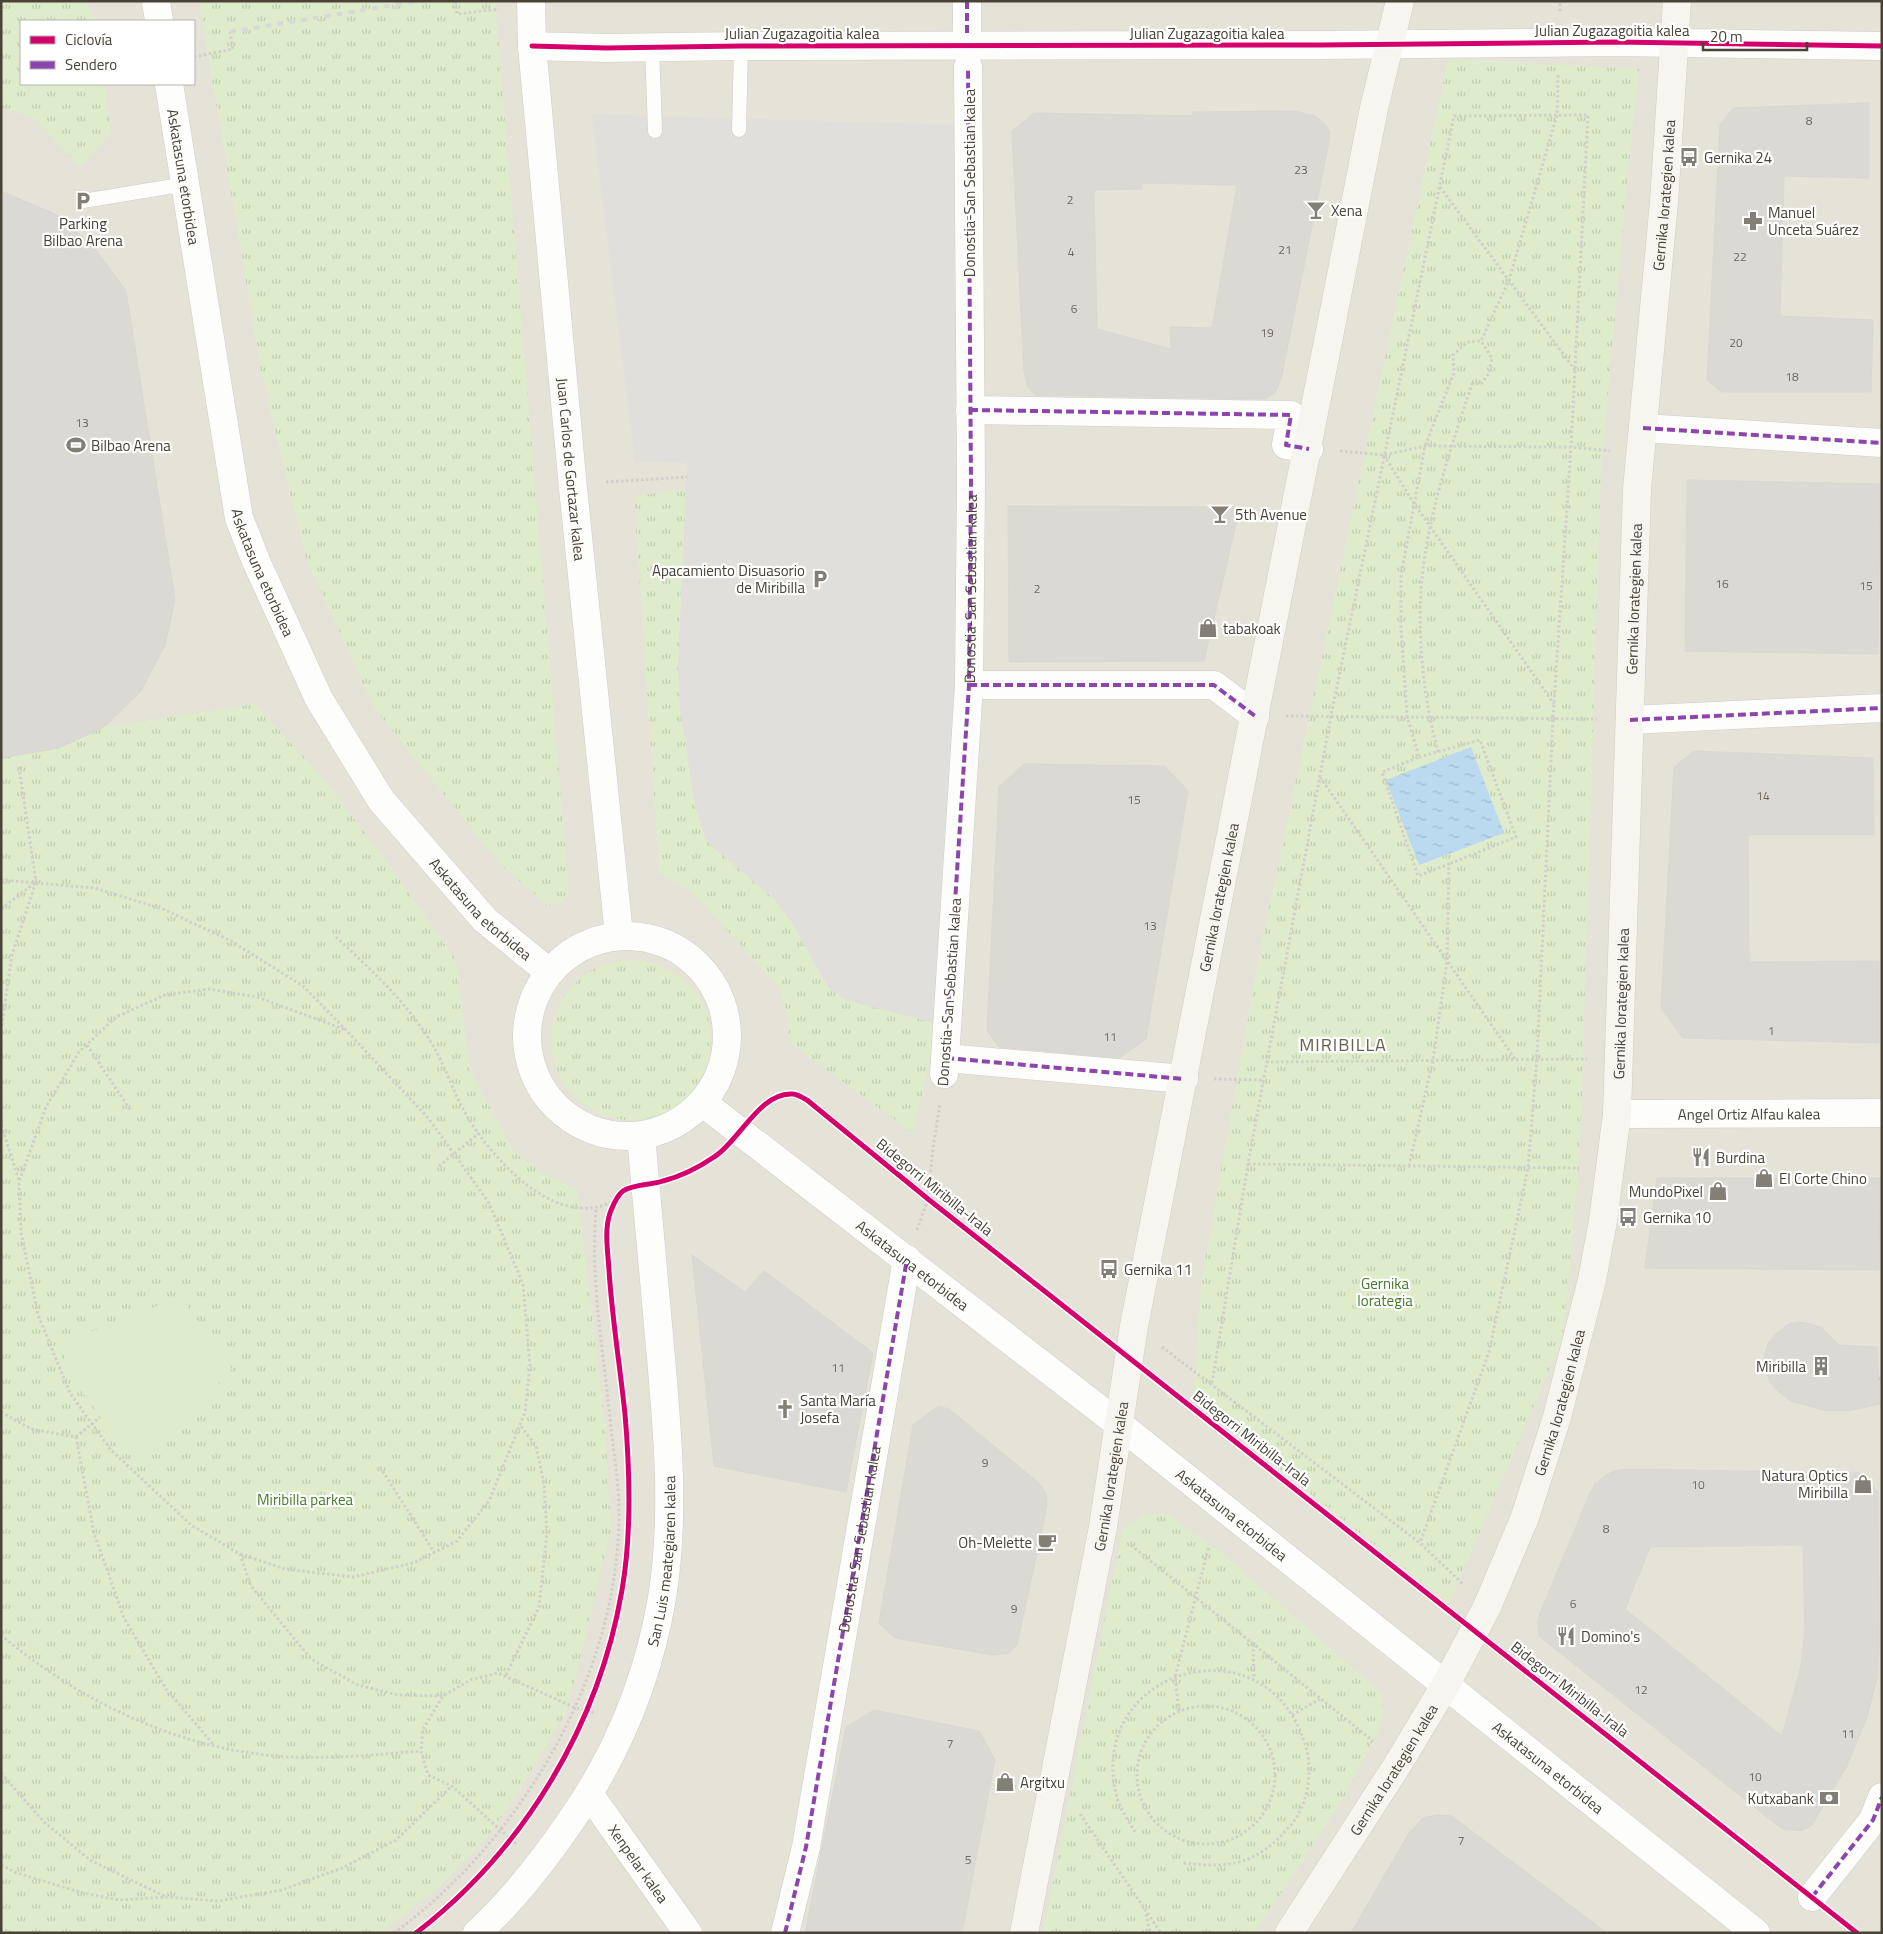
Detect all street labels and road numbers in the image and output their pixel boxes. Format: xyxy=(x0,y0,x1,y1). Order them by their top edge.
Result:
street label: Julian Zugazagoitia kalea xyxy=(1535,19,1690,42)
street label: Julian Zugazagoitia kalea xyxy=(725,22,880,45)
street label: Julian Zugazagoitia kalea xyxy=(1130,22,1285,45)
street label: Donostia-San Sebastian kalea xyxy=(958,88,981,277)
street label: Askatasuna etorbidea xyxy=(162,107,206,247)
street label: Gernika lorategien kalea xyxy=(1646,118,1681,272)
street label: Juan Carlos de Gortazar kalea xyxy=(551,377,592,562)
street label: Donostia-San Sebastian kalea xyxy=(958,494,982,683)
street label: Askatasuna etorbidea xyxy=(226,507,301,641)
street label: Gernika lorategien kalea xyxy=(1620,522,1647,675)
street label: Gernika lorategien kalea xyxy=(1193,820,1245,974)
street label: Askatasuna etorbidea xyxy=(424,852,538,966)
street label: Donostia-San Sebastian kalea xyxy=(931,897,967,1087)
street label: Gernika lorategien kalea xyxy=(1607,927,1634,1080)
street label: Angel Ortiz Alfau kalea xyxy=(1678,1102,1821,1125)
street label: Bidegorri Miribilla-Irala xyxy=(872,1133,999,1242)
street label: Askatasuna etorbidea xyxy=(851,1214,975,1316)
street label: Gernika lorategien kalea xyxy=(1527,1326,1591,1479)
street label: Bidegorri Miribilla-Irala xyxy=(1188,1384,1316,1492)
street label: Gernika lorategien kalea xyxy=(1087,1399,1134,1553)
street label: Donostia-San Sebastian kalea xyxy=(832,1444,886,1634)
street label: Askatasuna etorbidea xyxy=(1171,1462,1293,1566)
street label: San Luis meategiaren kalea xyxy=(640,1475,681,1649)
street label: Bidegorri Miribilla-Irala xyxy=(1506,1635,1634,1743)
street label: Gernika lorategien kalea xyxy=(1343,1699,1443,1840)
street label: Askatasuna etorbidea xyxy=(1487,1715,1610,1819)
street label: Xenpelar kalea xyxy=(603,1819,675,1908)

